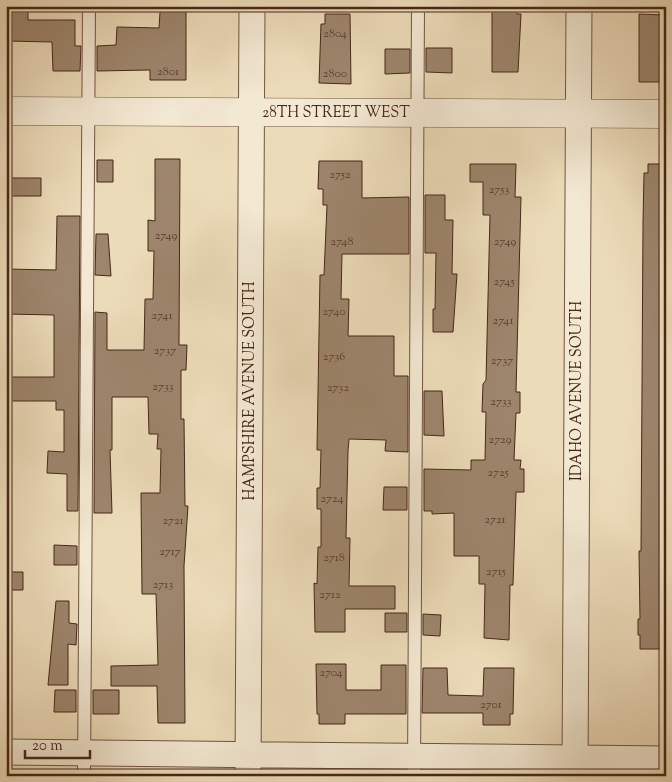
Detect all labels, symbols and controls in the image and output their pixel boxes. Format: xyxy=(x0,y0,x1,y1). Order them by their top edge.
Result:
house number: 2804 xyxy=(323,25,347,43)
house number: 2801 xyxy=(157,63,179,81)
house number: 2800 xyxy=(323,65,347,83)
street label: 28TH STREET WEST xyxy=(262,103,410,124)
house number: 2752 xyxy=(329,166,351,184)
house number: 2753 xyxy=(489,181,509,199)
house number: 2749 xyxy=(155,227,177,245)
house number: 2748 xyxy=(331,233,353,251)
house number: 2749 xyxy=(494,233,516,251)
house number: 2745 xyxy=(494,273,514,291)
street label: HAMPSHIRE AVENUE SOUTH xyxy=(240,281,261,501)
street label: IDAHO AVENUE SOUTH xyxy=(567,301,588,481)
house number: 2740 xyxy=(322,303,346,321)
house number: 2741 xyxy=(152,307,172,325)
house number: 2741 xyxy=(493,312,513,330)
house number: 2737 xyxy=(154,342,176,360)
house number: 2736 xyxy=(323,348,345,366)
house number: 2737 xyxy=(491,352,513,370)
house number: 2733 xyxy=(152,378,174,396)
house number: 2732 xyxy=(327,379,349,397)
house number: 2733 xyxy=(490,393,512,411)
house number: 2729 xyxy=(489,431,512,449)
house number: 2725 xyxy=(487,464,509,482)
house number: 2724 xyxy=(320,490,344,508)
house number: 2721 xyxy=(484,511,506,529)
house number: 2721 xyxy=(162,512,184,530)
house number: 2717 xyxy=(159,543,181,561)
house number: 2718 xyxy=(323,549,345,567)
house number: 2715 xyxy=(486,563,506,581)
house number: 2713 xyxy=(153,576,173,594)
house number: 2712 xyxy=(319,586,341,604)
house number: 2704 xyxy=(319,664,343,682)
house number: 2701 xyxy=(480,696,502,714)
scale bar xyxy=(25,727,90,759)
text: 20 m xyxy=(32,736,63,757)

